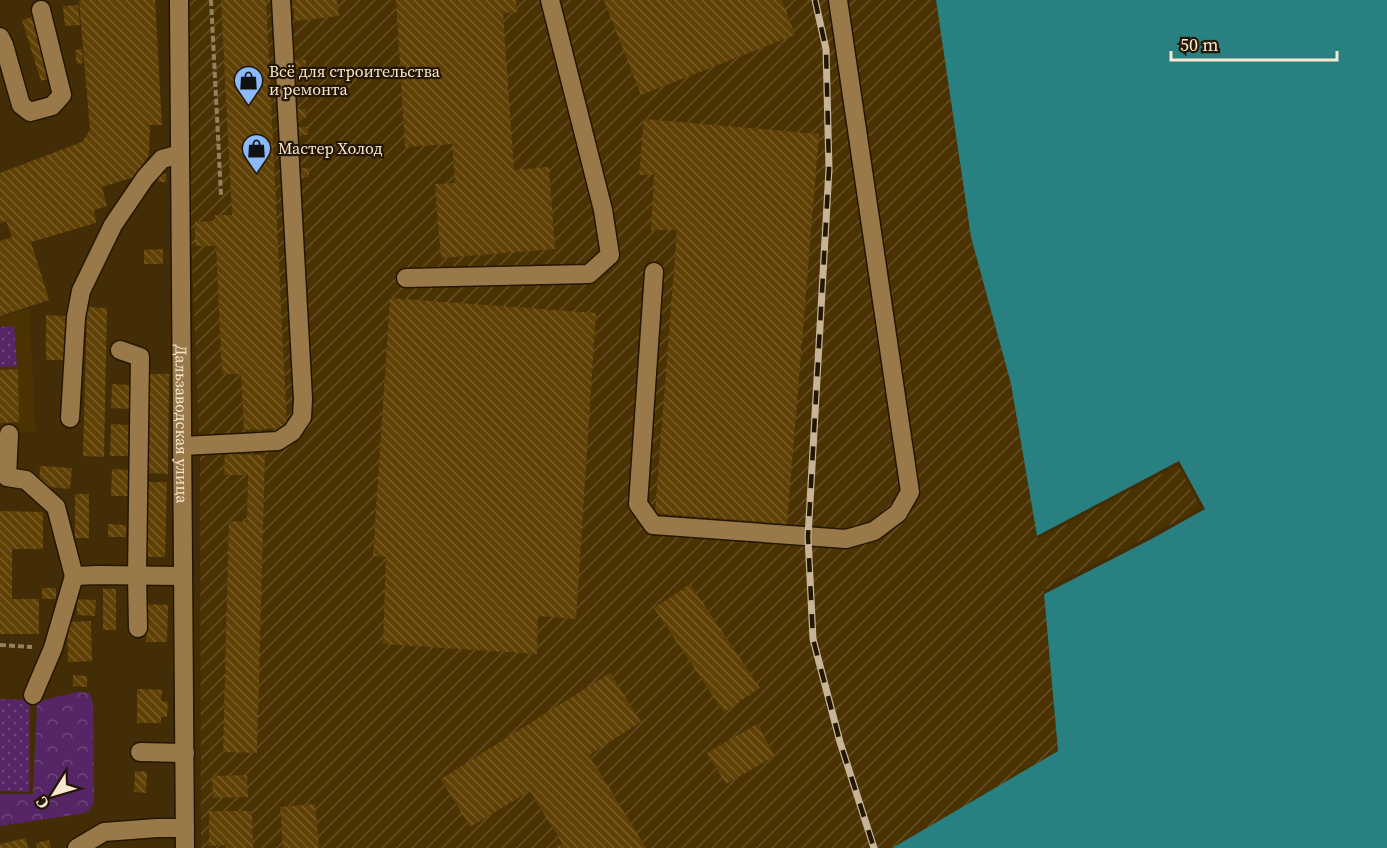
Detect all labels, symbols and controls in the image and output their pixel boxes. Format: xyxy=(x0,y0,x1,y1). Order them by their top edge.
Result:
scale bar xyxy=(1171,24,1338,62)
text: 50 m xyxy=(1180,32,1218,57)
place label: Всё для строительства и ремонта xyxy=(269,60,441,100)
shop icon: Всё для строительства и ремонта xyxy=(232,64,264,106)
shop icon: Мастер Холод xyxy=(241,132,273,174)
place label: Мастер Холод xyxy=(278,137,383,159)
street label: Дальзаводская улица xyxy=(170,344,194,504)
north arrow xyxy=(24,764,84,824)
text: С xyxy=(30,792,54,814)

